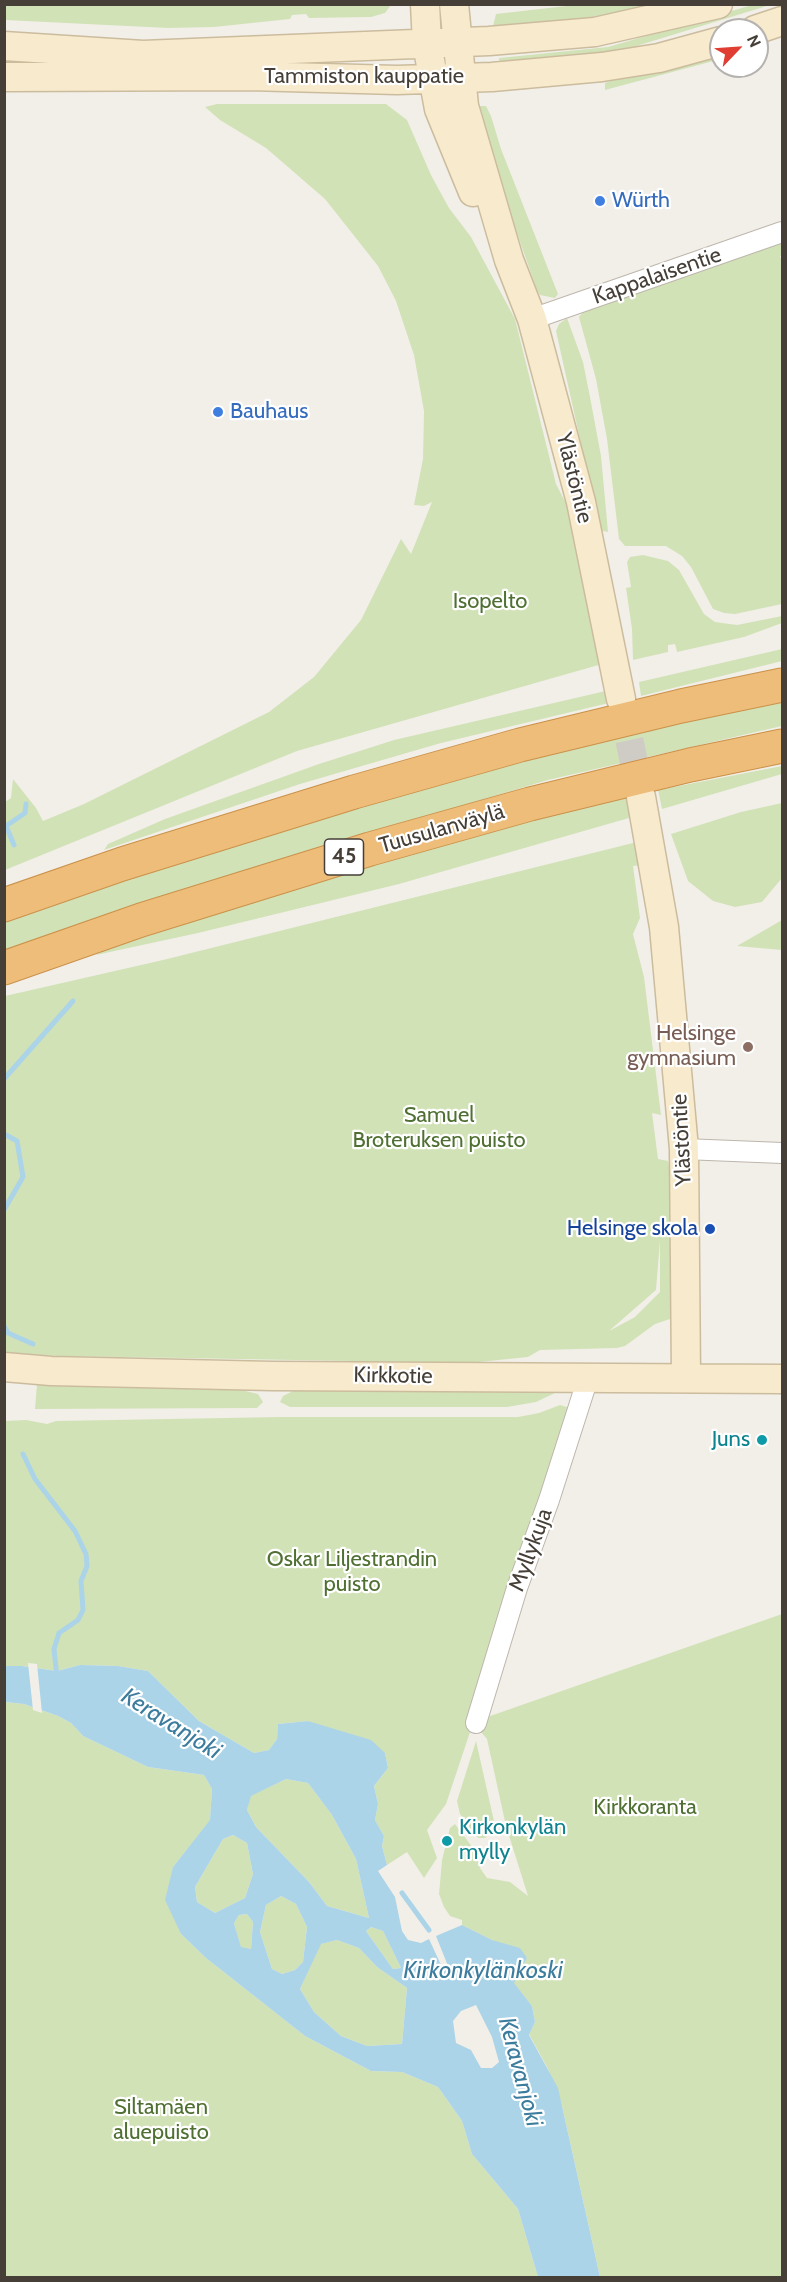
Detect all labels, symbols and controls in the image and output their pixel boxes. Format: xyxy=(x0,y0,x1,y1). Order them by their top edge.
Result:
north arrow xyxy=(709,18,769,78)
text: N xyxy=(743,32,765,50)
street label: Tammiston kauppatie xyxy=(264,64,464,90)
place label: Würth xyxy=(612,188,670,214)
marker: Würth xyxy=(593,194,607,208)
street label: Kappalaisentie xyxy=(589,242,725,310)
place label: Bauhaus xyxy=(230,399,308,425)
marker: Bauhaus xyxy=(211,405,225,419)
street label: Ylästöntie xyxy=(550,430,598,526)
park label: Isopelto xyxy=(453,589,527,615)
street label: Tuusulanväylä xyxy=(376,799,508,859)
road number: 45 xyxy=(324,839,364,875)
place label: Helsinge gymnasium xyxy=(627,1021,736,1072)
marker: Helsinge gymnasium xyxy=(741,1040,755,1054)
street label: Ylästöntie xyxy=(666,1093,698,1187)
park label: Samuel Broteruksen puisto xyxy=(352,1103,526,1154)
place label: Helsinge skola xyxy=(567,1216,698,1242)
marker: Helsinge skola xyxy=(703,1222,717,1236)
street label: Kirkkotie xyxy=(353,1362,433,1390)
place label: Juns xyxy=(712,1427,750,1453)
marker: Juns xyxy=(755,1433,769,1447)
street label: Myllykuja xyxy=(504,1505,558,1595)
park label: Oskar Liljestrandin puisto xyxy=(267,1547,437,1598)
water label: Keravanjoki xyxy=(116,1682,226,1766)
park label: Kirkkoranta xyxy=(593,1795,697,1821)
place label: Kirkonkylän mylly xyxy=(459,1815,566,1867)
marker: Kirkonkylän mylly xyxy=(440,1834,454,1848)
water label: Kirkonkylänkoski xyxy=(403,1957,563,1985)
water label: Keravanjoki xyxy=(492,2014,548,2130)
park label: Siltamäen aluepuisto xyxy=(113,2095,209,2146)

